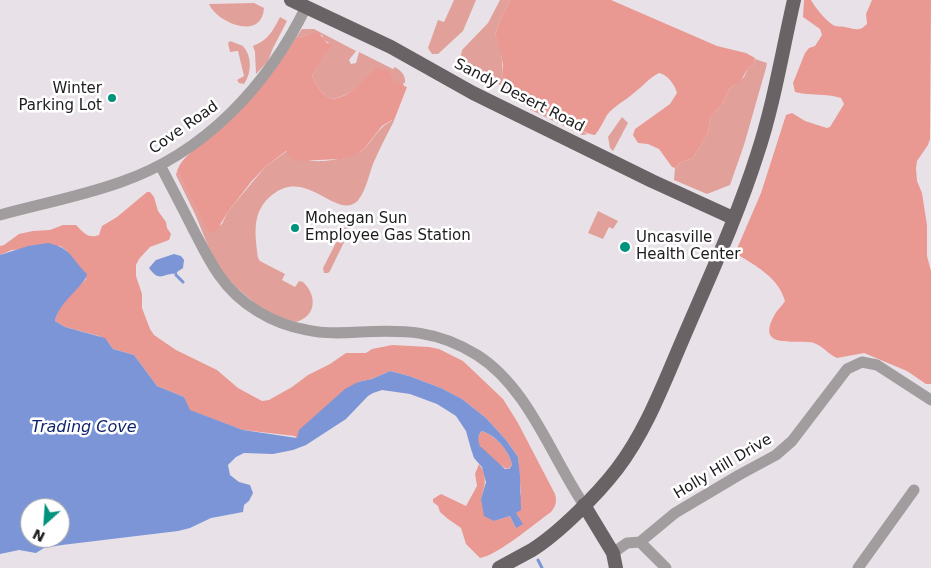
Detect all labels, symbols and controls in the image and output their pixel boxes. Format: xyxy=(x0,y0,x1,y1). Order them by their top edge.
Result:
street label: Sandy Desert Road xyxy=(451,55,587,137)
place label: Winter Parking Lot xyxy=(18,80,102,115)
marker: Winter Parking Lot xyxy=(106,92,118,104)
street label: Cove Road xyxy=(146,98,222,158)
place label: Mohegan Sun Employee Gas Station xyxy=(305,210,471,245)
marker: Mohegan Sun Employee Gas Station xyxy=(289,222,301,234)
place label: Uncasville Health Center xyxy=(636,229,741,264)
marker: Uncasville Health Center xyxy=(618,240,632,254)
water label: Trading Cove xyxy=(31,418,137,438)
street label: Holly Hill Drive xyxy=(671,431,775,503)
north arrow xyxy=(20,498,70,548)
text: N xyxy=(30,526,48,545)

